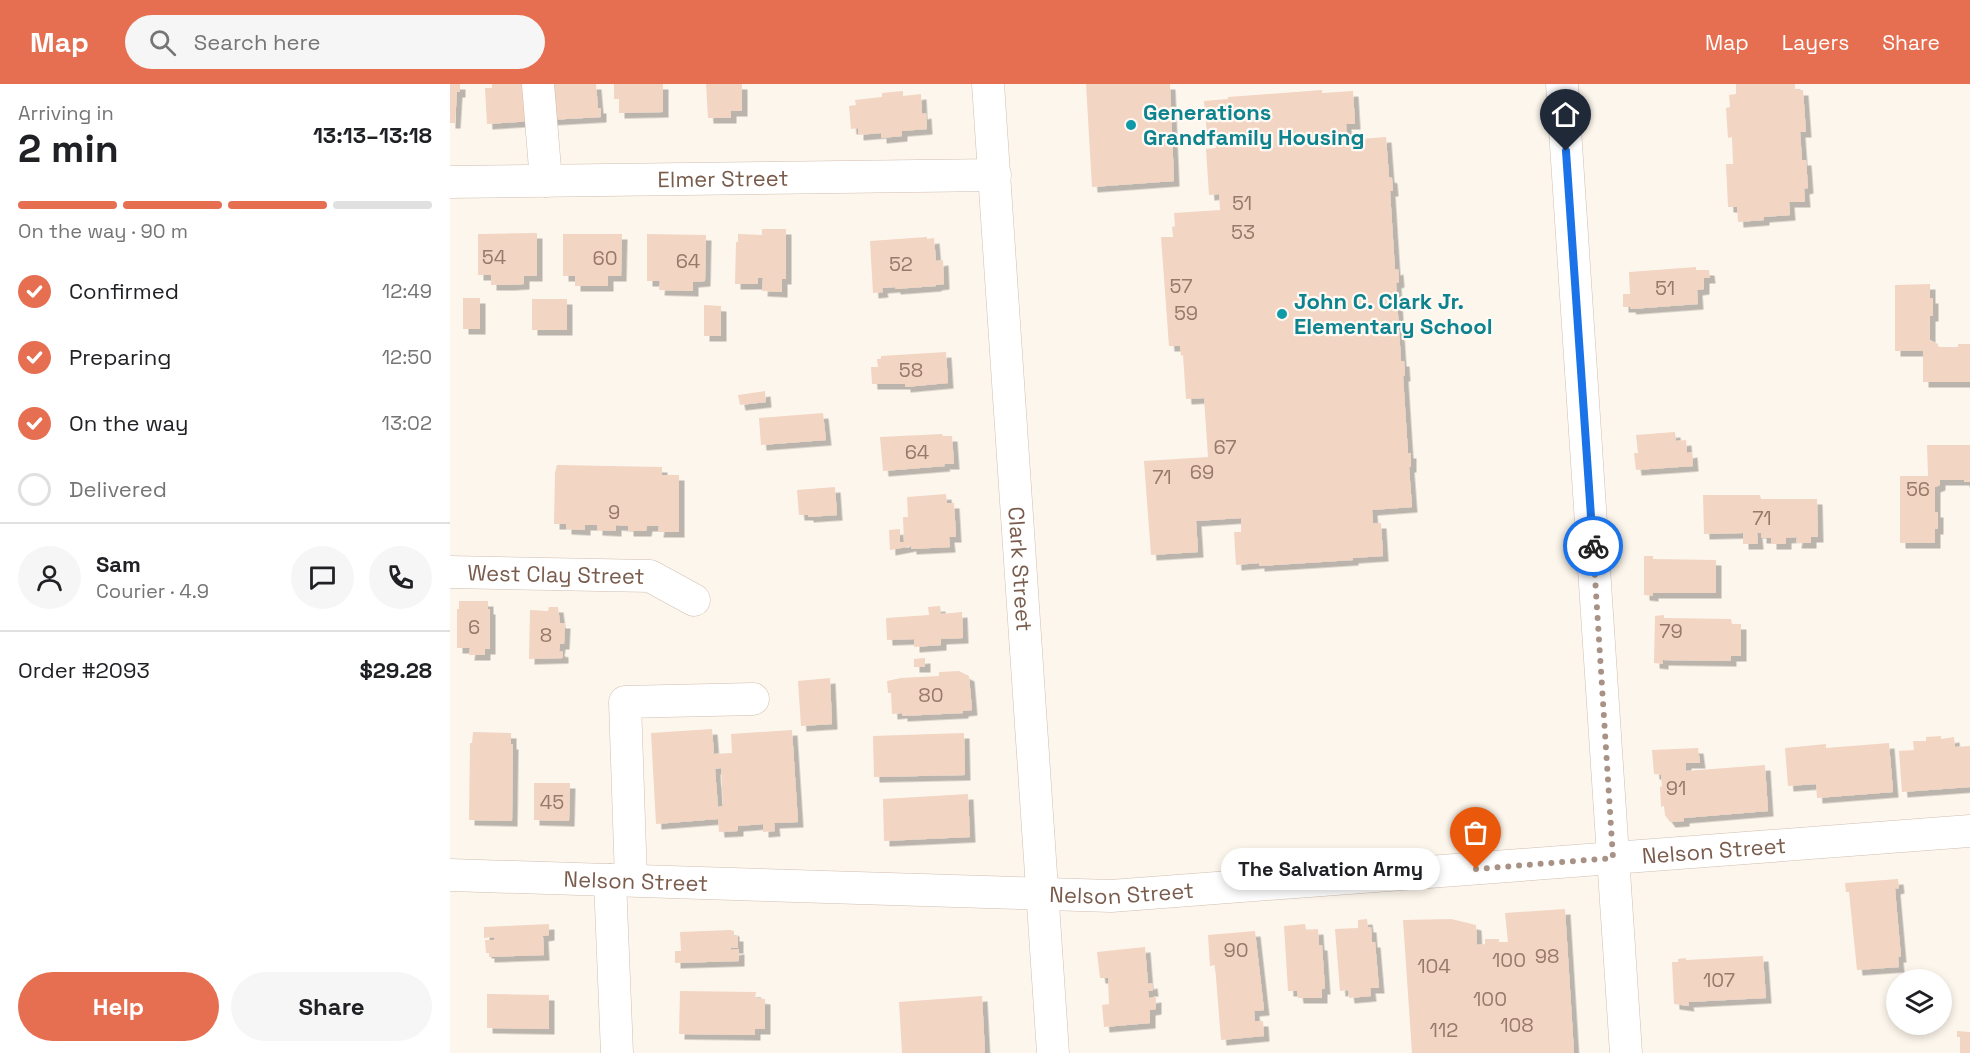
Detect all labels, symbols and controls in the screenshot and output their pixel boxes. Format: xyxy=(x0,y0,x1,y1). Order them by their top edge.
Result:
search box xyxy=(125,15,545,69)
text: Map xyxy=(30,24,89,60)
icon: search xyxy=(146,26,179,59)
text: Search here xyxy=(194,28,321,56)
text: Map xyxy=(1705,29,1749,56)
text: Layers xyxy=(1782,29,1849,56)
text: Share xyxy=(1882,29,1940,56)
pin xyxy=(1540,89,1591,151)
place label: Generations Grandfamily Housing xyxy=(1143,98,1365,151)
icon: home xyxy=(1549,98,1582,131)
text: Arriving in xyxy=(18,100,114,126)
marker: Generations Grandfamily Housing xyxy=(1124,118,1138,132)
text: 13:13–13:18 xyxy=(313,121,432,149)
text: 2 min xyxy=(18,124,119,173)
street label: Elmer Street xyxy=(657,164,789,193)
house number: 51 xyxy=(1232,190,1252,216)
text: On the way · 90 m xyxy=(18,218,188,244)
house number: 53 xyxy=(1231,219,1255,245)
house number: 54 xyxy=(482,244,506,270)
house number: 60 xyxy=(592,245,618,271)
house number: 64 xyxy=(676,248,700,274)
house number: 52 xyxy=(889,251,913,277)
house number: 57 xyxy=(1169,273,1193,299)
icon: check xyxy=(18,275,51,308)
house number: 51 xyxy=(1655,275,1675,301)
text: Confirmed xyxy=(69,277,179,305)
text: 12:49 xyxy=(382,278,432,304)
place label: John C. Clark Jr. Elementary School xyxy=(1294,287,1493,340)
house number: 59 xyxy=(1174,300,1198,326)
marker: John C. Clark Jr. Elementary School xyxy=(1275,307,1289,321)
icon: check xyxy=(18,341,51,374)
text: Preparing xyxy=(69,343,171,371)
text: 12:50 xyxy=(382,344,432,370)
house number: 58 xyxy=(899,357,923,383)
icon: check xyxy=(18,407,51,440)
text: On the way xyxy=(69,409,188,437)
text: 13:02 xyxy=(382,410,432,436)
house number: 67 xyxy=(1213,434,1237,460)
house number: 64 xyxy=(905,439,929,465)
house number: 69 xyxy=(1190,459,1214,485)
house number: 71 xyxy=(1152,464,1172,490)
text: Delivered xyxy=(69,475,167,503)
house number: 56 xyxy=(1906,476,1930,502)
house number: 9 xyxy=(608,499,620,525)
street label: Clark Street xyxy=(1002,505,1039,632)
house number: 71 xyxy=(1752,505,1772,531)
courier xyxy=(1563,516,1623,576)
icon: bike xyxy=(1577,530,1610,563)
button: person xyxy=(18,546,81,609)
button: chat xyxy=(291,546,354,609)
button: phone xyxy=(369,546,432,609)
text: Sam xyxy=(96,550,141,578)
street label: West Clay Street xyxy=(467,558,645,590)
text: Courier · 4.9 xyxy=(96,578,209,604)
house number: 6 xyxy=(468,614,480,640)
house number: 79 xyxy=(1659,618,1683,644)
house number: 8 xyxy=(540,622,552,648)
text: Order #2093 xyxy=(18,656,150,684)
text: $29.28 xyxy=(359,656,432,684)
house number: 80 xyxy=(918,682,944,708)
house number: 91 xyxy=(1666,775,1686,801)
house number: 45 xyxy=(540,789,564,815)
pin xyxy=(1450,807,1501,869)
icon: bag xyxy=(1459,816,1492,849)
street label: Nelson Street xyxy=(1641,831,1787,870)
callout: The Salvation Army xyxy=(1221,848,1440,890)
text: The Salvation Army xyxy=(1238,856,1423,882)
street label: Nelson Street xyxy=(563,865,709,897)
street label: Nelson Street xyxy=(1049,876,1195,910)
house number: 90 xyxy=(1223,937,1249,963)
house number: 98 xyxy=(1535,943,1559,969)
house number: 100 xyxy=(1492,947,1526,973)
house number: 104 xyxy=(1417,953,1451,979)
house number: 107 xyxy=(1703,967,1735,993)
map controls xyxy=(1886,969,1952,1035)
button: layers xyxy=(1886,969,1952,1035)
button: Help xyxy=(18,972,219,1041)
button: Share xyxy=(231,972,432,1041)
house number: 100 xyxy=(1473,986,1507,1012)
house number: 108 xyxy=(1500,1012,1534,1038)
house number: 112 xyxy=(1430,1017,1458,1043)

